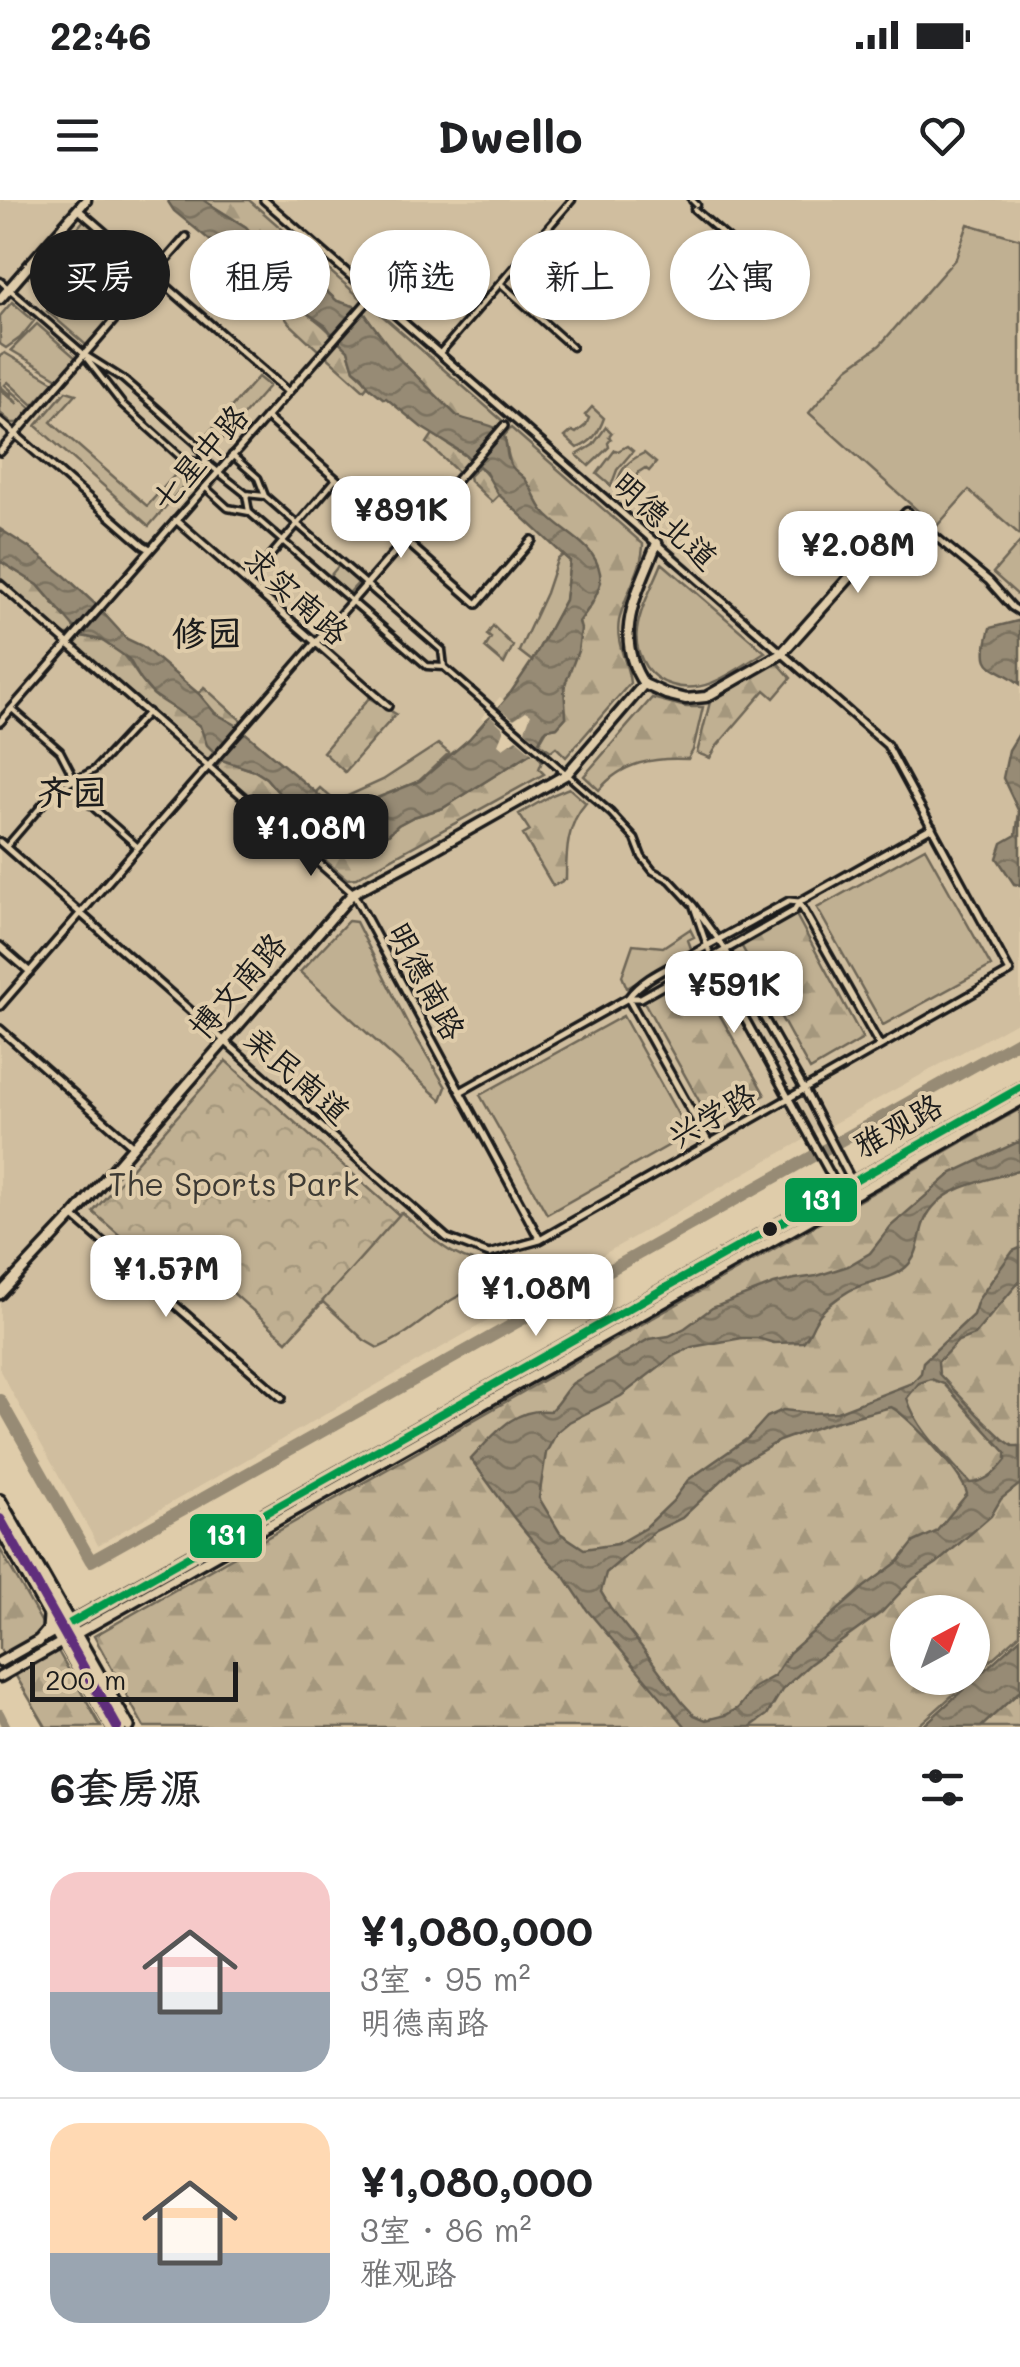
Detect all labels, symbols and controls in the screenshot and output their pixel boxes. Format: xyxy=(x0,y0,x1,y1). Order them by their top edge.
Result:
text: 22:46 xyxy=(50,10,152,60)
text: Dwello xyxy=(437,106,583,164)
icon: menu xyxy=(50,108,105,163)
icon: heart xyxy=(915,108,970,163)
chip: 买房 xyxy=(30,230,170,320)
chip: 租房 xyxy=(190,230,330,320)
chip: 筛选 xyxy=(350,230,490,320)
chip: 新上 xyxy=(510,230,650,320)
chip: 公寓 xyxy=(670,230,810,320)
street label: 七星中路 xyxy=(141,395,256,519)
street label: 明德北道 xyxy=(605,461,728,578)
pin: ¥891K xyxy=(331,476,471,561)
text: ¥891K xyxy=(353,487,449,529)
pin: ¥2.08M xyxy=(777,511,939,596)
text: ¥2.08M xyxy=(800,522,916,564)
street label: 求实南路 xyxy=(236,536,359,653)
district label: 修园 xyxy=(172,609,242,655)
district label: 齐园 xyxy=(37,768,107,814)
pin: ¥1.08M xyxy=(230,794,392,879)
text: ¥1.08M xyxy=(255,805,367,847)
street label: 明德南路 xyxy=(379,914,476,1046)
street label: 博文南路 xyxy=(179,923,294,1047)
pin: ¥591K xyxy=(664,951,804,1036)
text: ¥591K xyxy=(687,962,781,1004)
street label: 亲民南道 xyxy=(236,1017,360,1132)
street label: 兴学路 xyxy=(659,1072,763,1156)
street label: 雅观路 xyxy=(845,1083,949,1166)
park label: The Sports Park xyxy=(108,1162,360,1204)
line badge: 131 xyxy=(783,1176,859,1224)
text: 131 xyxy=(800,1181,842,1217)
unlabelled marker xyxy=(760,1219,780,1239)
pin: ¥1.57M xyxy=(85,1235,247,1320)
text: ¥1.57M xyxy=(112,1246,220,1288)
pin: ¥1.08M xyxy=(455,1254,617,1339)
text: ¥1.08M xyxy=(480,1265,592,1307)
line badge: 131 xyxy=(188,1512,264,1560)
text: 131 xyxy=(205,1516,247,1552)
north arrow xyxy=(890,1595,990,1695)
map controls xyxy=(890,1595,990,1695)
scale bar xyxy=(30,1657,238,1702)
text: 200 m xyxy=(45,1661,126,1697)
text: 6套房源 xyxy=(50,1759,201,1814)
icon: filters xyxy=(915,1760,970,1815)
text: ¥1,080,000 xyxy=(360,1902,593,1957)
icon: home xyxy=(130,1912,250,2032)
text: 3室 · 95 m² xyxy=(360,1957,531,1999)
text: 明德南路 xyxy=(360,2000,488,2042)
text: ¥1,080,000 xyxy=(360,2153,593,2208)
icon: home xyxy=(130,2163,250,2283)
text: 3室 · 86 m² xyxy=(360,2208,532,2250)
text: 雅观路 xyxy=(360,2251,456,2293)

